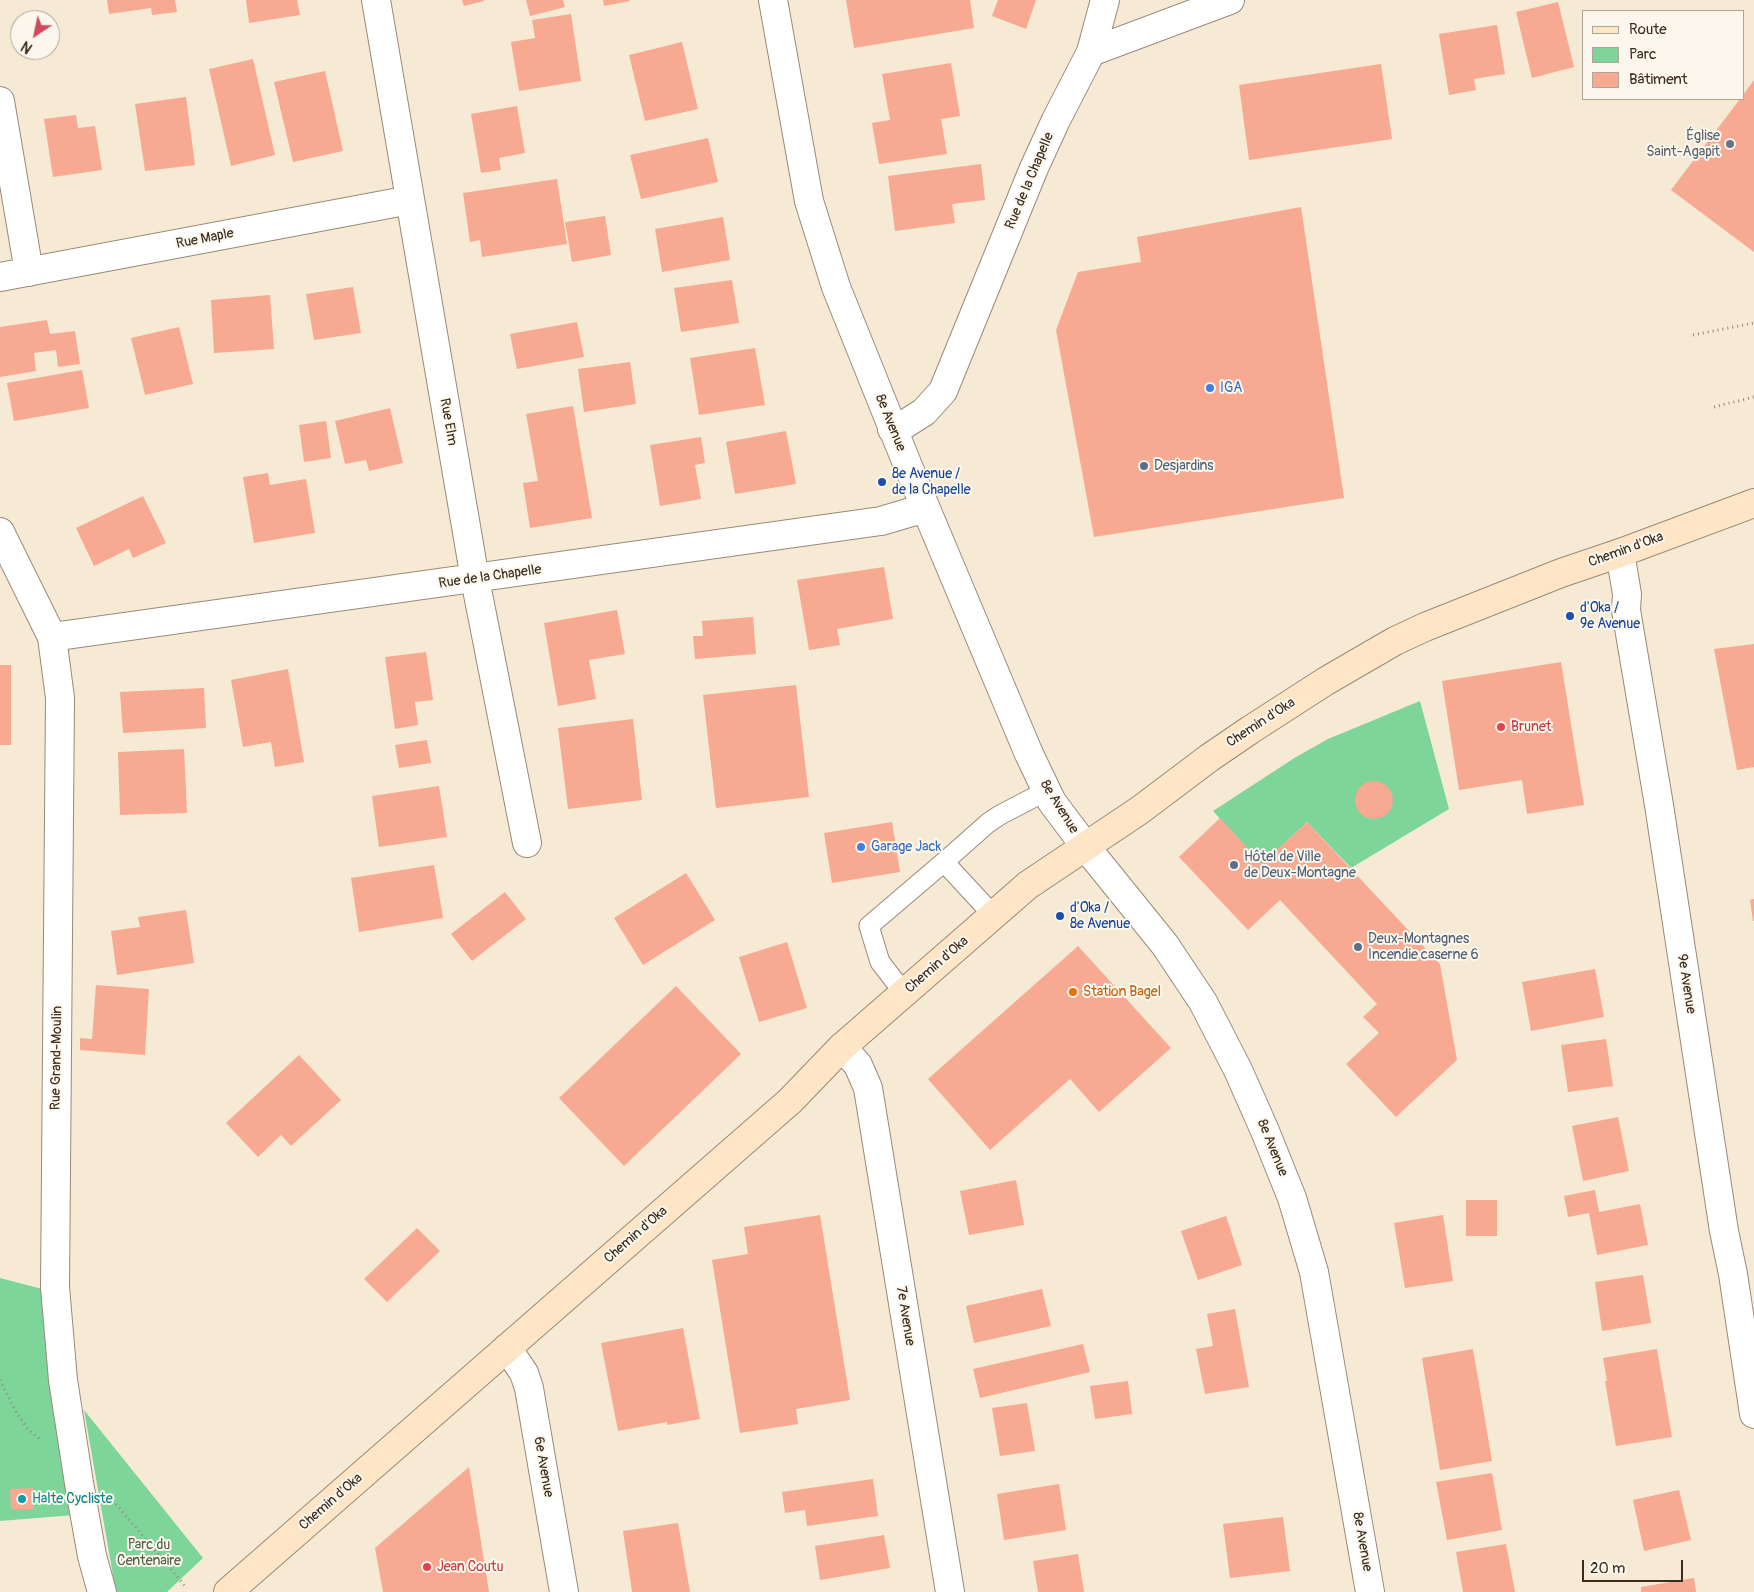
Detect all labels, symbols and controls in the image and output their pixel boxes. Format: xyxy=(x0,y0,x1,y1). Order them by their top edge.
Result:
north arrow xyxy=(10,10,60,60)
legend xyxy=(1582,10,1744,100)
text: Route xyxy=(1629,20,1667,39)
text: N xyxy=(18,37,36,57)
text: Parc xyxy=(1629,45,1657,64)
text: Bâtiment xyxy=(1629,70,1688,89)
place label: Église Saint-Agapit xyxy=(1646,128,1720,160)
street label: Rue de la Chapelle xyxy=(1002,130,1058,232)
marker: Église Saint-Agapit xyxy=(1724,138,1736,150)
street label: Rue Maple xyxy=(175,225,235,253)
place label: IGA xyxy=(1220,380,1242,396)
marker: IGA xyxy=(1204,382,1216,394)
street label: 8e Avenue xyxy=(871,392,909,454)
street label: Rue Elm xyxy=(436,397,460,447)
place label: Desjardins xyxy=(1154,458,1213,474)
marker: Desjardins xyxy=(1138,460,1150,472)
place label: 8e Avenue / de la Chapelle xyxy=(892,466,971,498)
marker: 8e Avenue / de la Chapelle xyxy=(876,476,888,488)
street label: Chemin d'Oka xyxy=(1586,529,1666,571)
street label: Rue de la Chapelle xyxy=(437,561,543,593)
place label: d'Oka / 9e Avenue xyxy=(1580,600,1640,632)
marker: d'Oka / 9e Avenue xyxy=(1564,610,1576,622)
street label: Chemin d'Oka xyxy=(1223,695,1299,751)
place label: Brunet xyxy=(1511,719,1551,735)
marker: Brunet xyxy=(1495,721,1507,733)
street label: 8e Avenue xyxy=(1036,777,1082,837)
place label: Garage Jack xyxy=(871,839,941,855)
marker: Garage Jack xyxy=(855,841,867,853)
place label: Hôtel de Ville de Deux-Montagne xyxy=(1244,849,1356,882)
marker: Hôtel de Ville de Deux-Montagne xyxy=(1228,859,1240,871)
place label: d'Oka / 8e Avenue xyxy=(1070,900,1130,932)
marker: d'Oka / 8e Avenue xyxy=(1054,910,1066,922)
place label: Deux-Montagnes Incendie caserne 6 xyxy=(1368,931,1479,964)
street label: Chemin d'Oka xyxy=(902,933,972,997)
marker: Deux-Montagnes Incendie caserne 6 xyxy=(1352,941,1364,953)
street label: 9e Avenue xyxy=(1673,953,1699,1015)
place label: Station Bagel xyxy=(1083,984,1161,1000)
marker: Station Bagel xyxy=(1067,986,1079,998)
street label: Rue Grand-Moulin xyxy=(48,1006,66,1110)
street label: 8e Avenue xyxy=(1253,1117,1291,1179)
street label: Chemin d'Oka xyxy=(601,1203,671,1267)
street label: 7e Avenue xyxy=(892,1285,918,1347)
street label: 6e Avenue xyxy=(529,1435,557,1499)
street label: Chemin d'Oka xyxy=(296,1470,366,1534)
place label: Halte Cycliste xyxy=(32,1491,113,1507)
marker: Halte Cycliste xyxy=(16,1493,28,1505)
street label: 8e Avenue xyxy=(1349,1511,1375,1573)
park label: Parc du Centenaire xyxy=(117,1537,181,1570)
scale bar xyxy=(1584,1550,1685,1582)
place label: Jean Coutu xyxy=(437,1559,504,1575)
text: 20 m xyxy=(1590,1559,1625,1578)
marker: Jean Coutu xyxy=(421,1561,433,1573)

